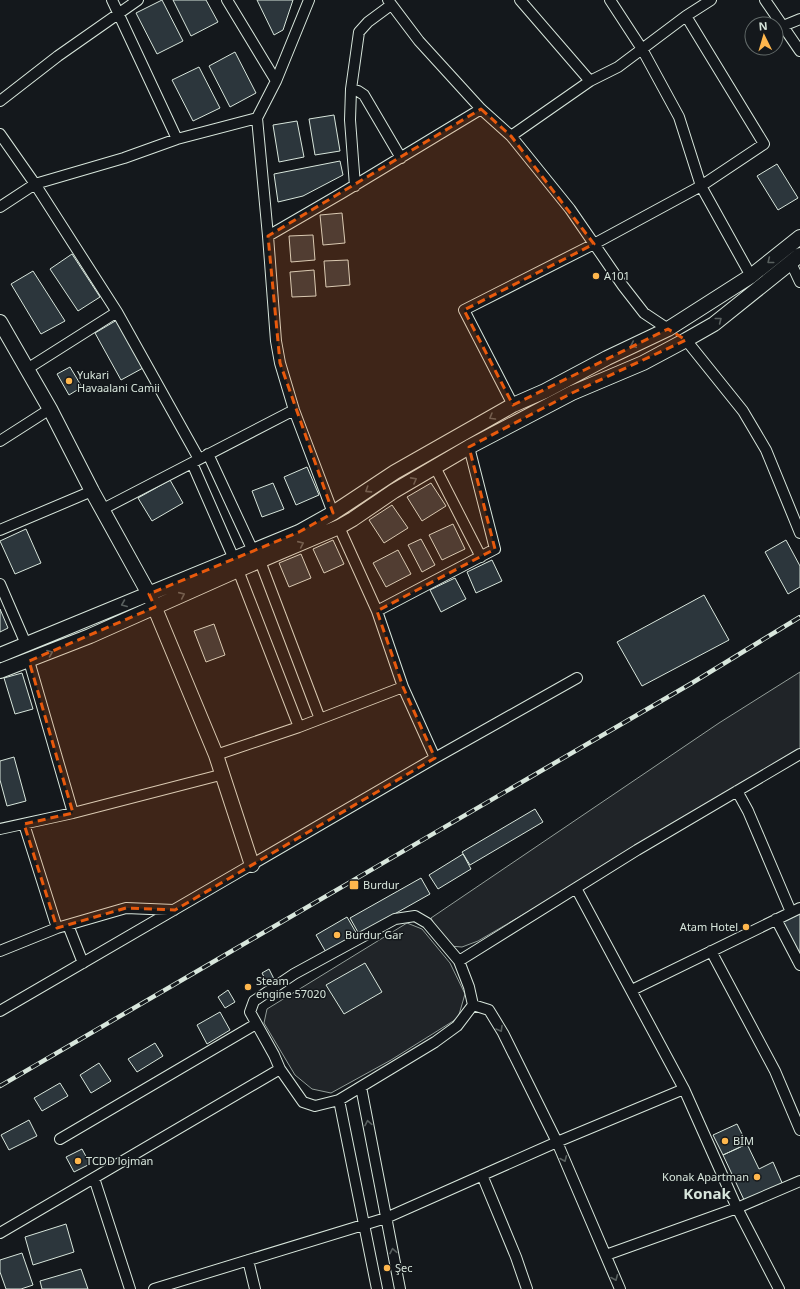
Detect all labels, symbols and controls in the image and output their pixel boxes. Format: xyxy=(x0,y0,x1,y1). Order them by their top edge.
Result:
north arrow xyxy=(744,16,784,56)
text: N xyxy=(758,18,768,33)
one-way arrow xyxy=(767,257,774,264)
place label: A101 xyxy=(604,268,630,283)
marker: A101 xyxy=(591,271,601,281)
one-way arrow xyxy=(714,317,721,324)
one-way arrow xyxy=(629,340,637,348)
place label: Yukari Havaalani Camii xyxy=(77,367,160,395)
marker: Yukari Havaalani Camii xyxy=(64,376,74,386)
one-way arrow xyxy=(489,412,496,420)
one-way arrow xyxy=(409,477,417,484)
one-way arrow xyxy=(365,485,372,493)
one-way arrow xyxy=(297,541,304,549)
one-way arrow xyxy=(177,592,185,600)
one-way arrow xyxy=(120,599,128,607)
one-way arrow xyxy=(46,649,53,657)
place label: Burdur xyxy=(363,877,400,892)
marker: Burdur xyxy=(348,879,360,891)
place label: Atam Hotel xyxy=(680,919,738,934)
marker: Atam Hotel xyxy=(741,922,751,932)
place label: Burdur Gar xyxy=(345,927,403,942)
marker: Burdur Gar xyxy=(332,930,342,940)
place label: Steam engine 57020 xyxy=(256,973,326,1001)
marker: Steam engine 57020 xyxy=(243,982,253,992)
one-way arrow xyxy=(496,1025,503,1032)
one-way arrow xyxy=(365,1120,373,1126)
place label: BİM xyxy=(733,1133,754,1148)
marker: BİM xyxy=(720,1136,730,1146)
place label: TCDD lojman xyxy=(86,1153,153,1168)
one-way arrow xyxy=(559,1155,567,1162)
marker: TCDD lojman xyxy=(73,1156,83,1166)
place label: Konak Apartman xyxy=(662,1169,749,1184)
marker: Konak Apartman xyxy=(752,1172,762,1182)
district label: Konak xyxy=(683,1183,731,1203)
one-way arrow xyxy=(389,1248,397,1254)
place label: Şec xyxy=(395,1260,413,1275)
marker: Şec xyxy=(382,1263,392,1273)
one-way arrow xyxy=(611,1274,619,1281)

